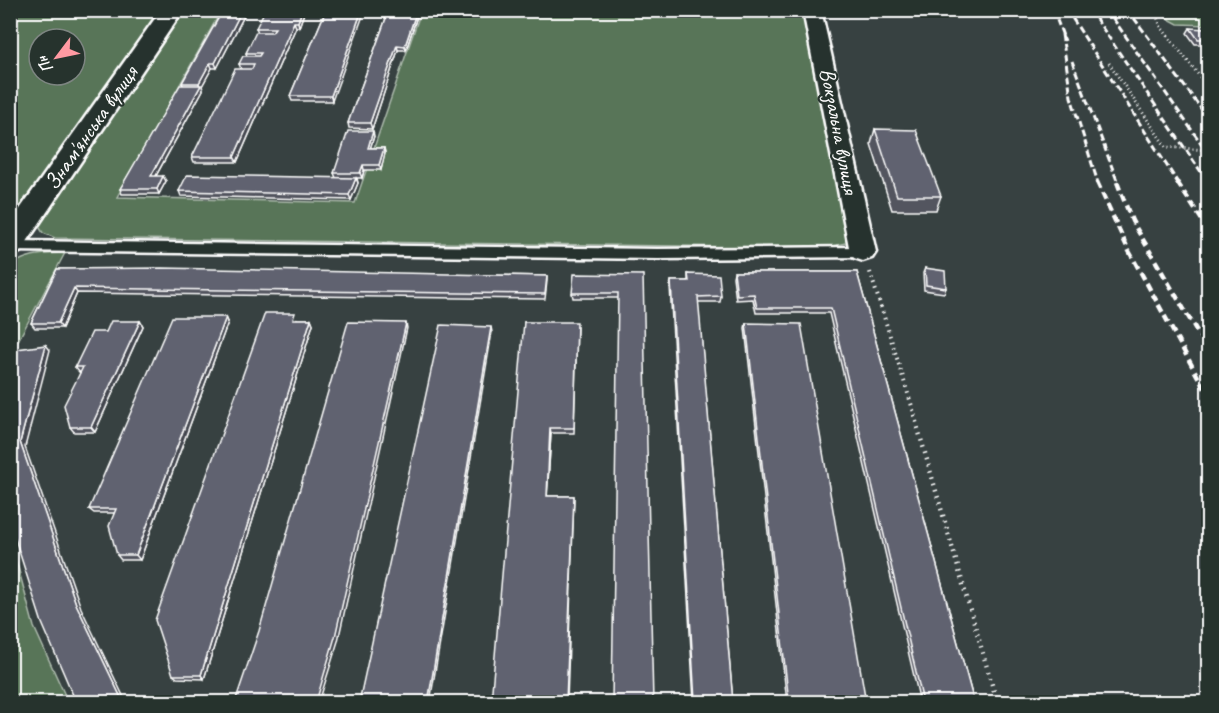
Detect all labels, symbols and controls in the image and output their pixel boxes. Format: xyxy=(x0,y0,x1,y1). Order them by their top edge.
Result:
north arrow xyxy=(27,27,87,87)
text: Пн xyxy=(32,51,58,77)
street label: Знам'янська вулиця xyxy=(38,59,145,195)
street label: Вокзальна вулиця xyxy=(813,66,865,198)

